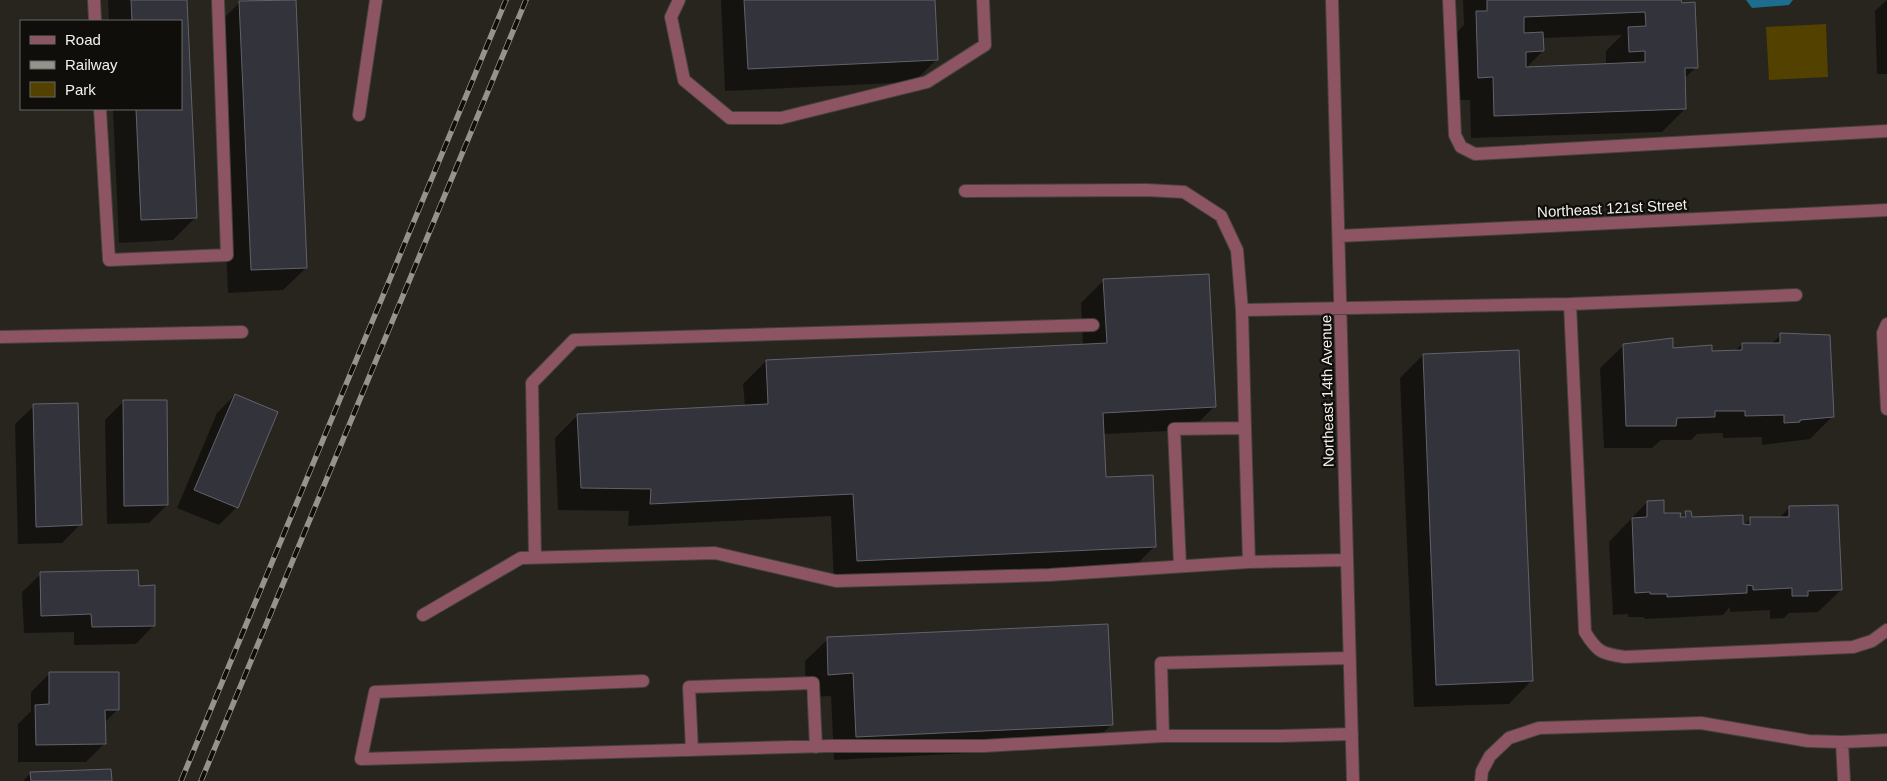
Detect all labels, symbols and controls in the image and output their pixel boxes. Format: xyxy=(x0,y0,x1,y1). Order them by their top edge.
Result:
legend xyxy=(20,20,182,110)
text: Road xyxy=(65,31,101,48)
text: Railway xyxy=(65,56,118,73)
text: Park xyxy=(65,81,96,98)
street label: Northeast 121st Street xyxy=(1537,196,1688,220)
street label: Northeast 14th Avenue xyxy=(1317,315,1337,467)

